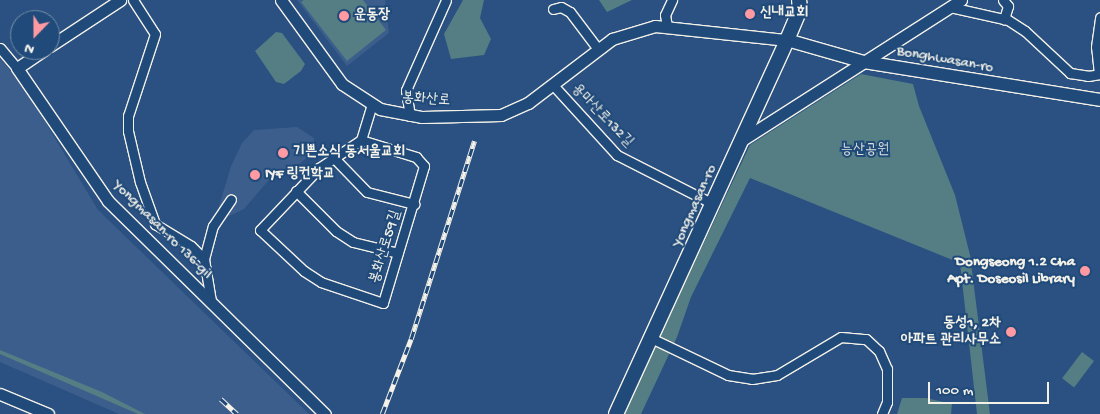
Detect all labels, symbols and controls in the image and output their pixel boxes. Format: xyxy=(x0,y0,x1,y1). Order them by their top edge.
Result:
place label: 신내교회 xyxy=(760,5,808,23)
place label: 운동장 xyxy=(354,7,390,25)
marker: 신내교회 xyxy=(744,8,756,20)
north arrow xyxy=(10,10,60,60)
marker: 운동장 xyxy=(338,10,350,22)
text: N xyxy=(22,39,37,58)
street label: Bonghwasan-ro xyxy=(895,43,995,77)
street label: 용마산로132길 xyxy=(567,80,637,152)
street label: 봉화산로 xyxy=(401,89,451,111)
park label: 능산공원 xyxy=(841,142,889,160)
place label: 기쁜소식 동서울교회 xyxy=(293,144,405,162)
marker: 기쁜소식 동서울교회 xyxy=(277,147,289,159)
street label: Yongmasan-ro xyxy=(669,162,721,250)
place label: IYF 링컨학교 xyxy=(265,166,335,184)
marker: IYF 링컨학교 xyxy=(249,169,261,181)
street label: Yongmasan-ro 136-gil xyxy=(109,177,215,283)
street label: 봉화산로59길 xyxy=(366,208,406,286)
place label: Dongseong 1.2 Cha Apt. Doseosil Library xyxy=(947,253,1075,288)
marker: Dongseong 1.2 Cha Apt. Doseosil Library xyxy=(1079,265,1091,277)
place label: 동성1, 2차 아파트 관리사무소 xyxy=(901,314,1001,349)
marker: 동성1, 2차 아파트 관리사무소 xyxy=(1005,326,1017,338)
scale bar xyxy=(930,372,1051,404)
text: 100 m xyxy=(936,382,973,400)

